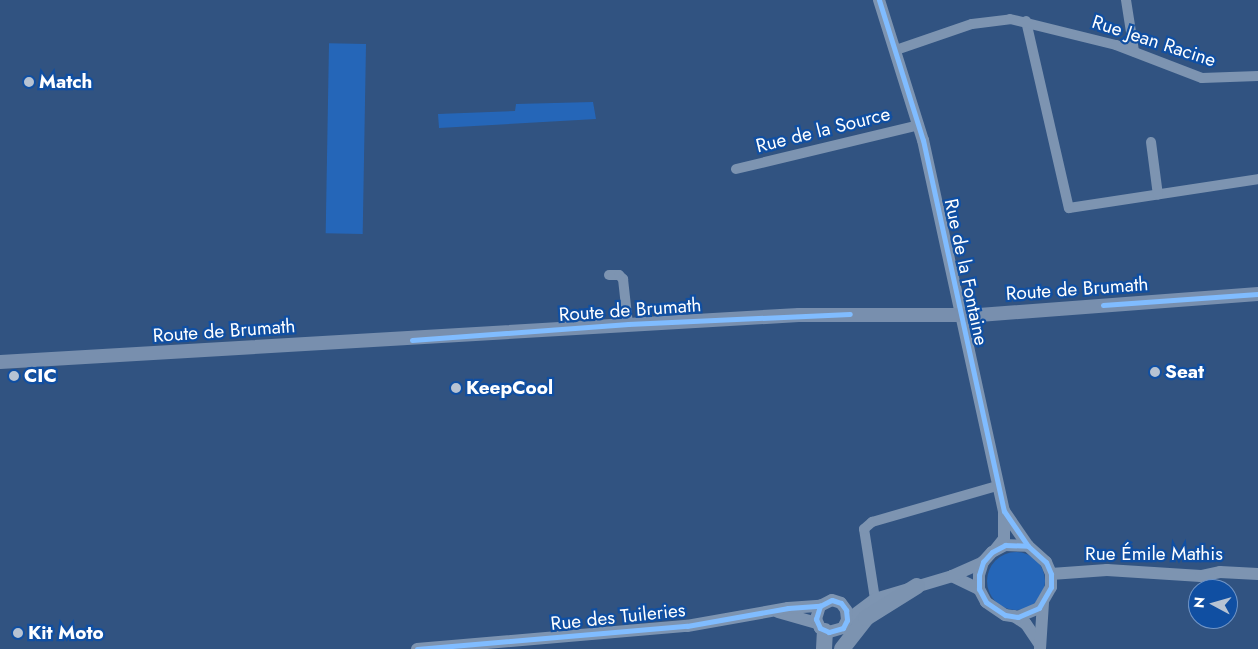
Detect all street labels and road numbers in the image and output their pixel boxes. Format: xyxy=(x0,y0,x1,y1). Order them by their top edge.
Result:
street label: Rue Jean Racine xyxy=(1089,10,1219,72)
street label: Rue de la Source xyxy=(754,102,892,158)
street label: Rue de la Fontaine xyxy=(939,197,993,347)
street label: Route de Brumath xyxy=(1005,273,1149,305)
street label: Route de Brumath xyxy=(558,294,702,326)
street label: Route de Brumath xyxy=(152,315,296,347)
street label: Rue Émile Mathis xyxy=(1085,543,1223,565)
street label: Rue des Tuileries xyxy=(550,599,686,635)

